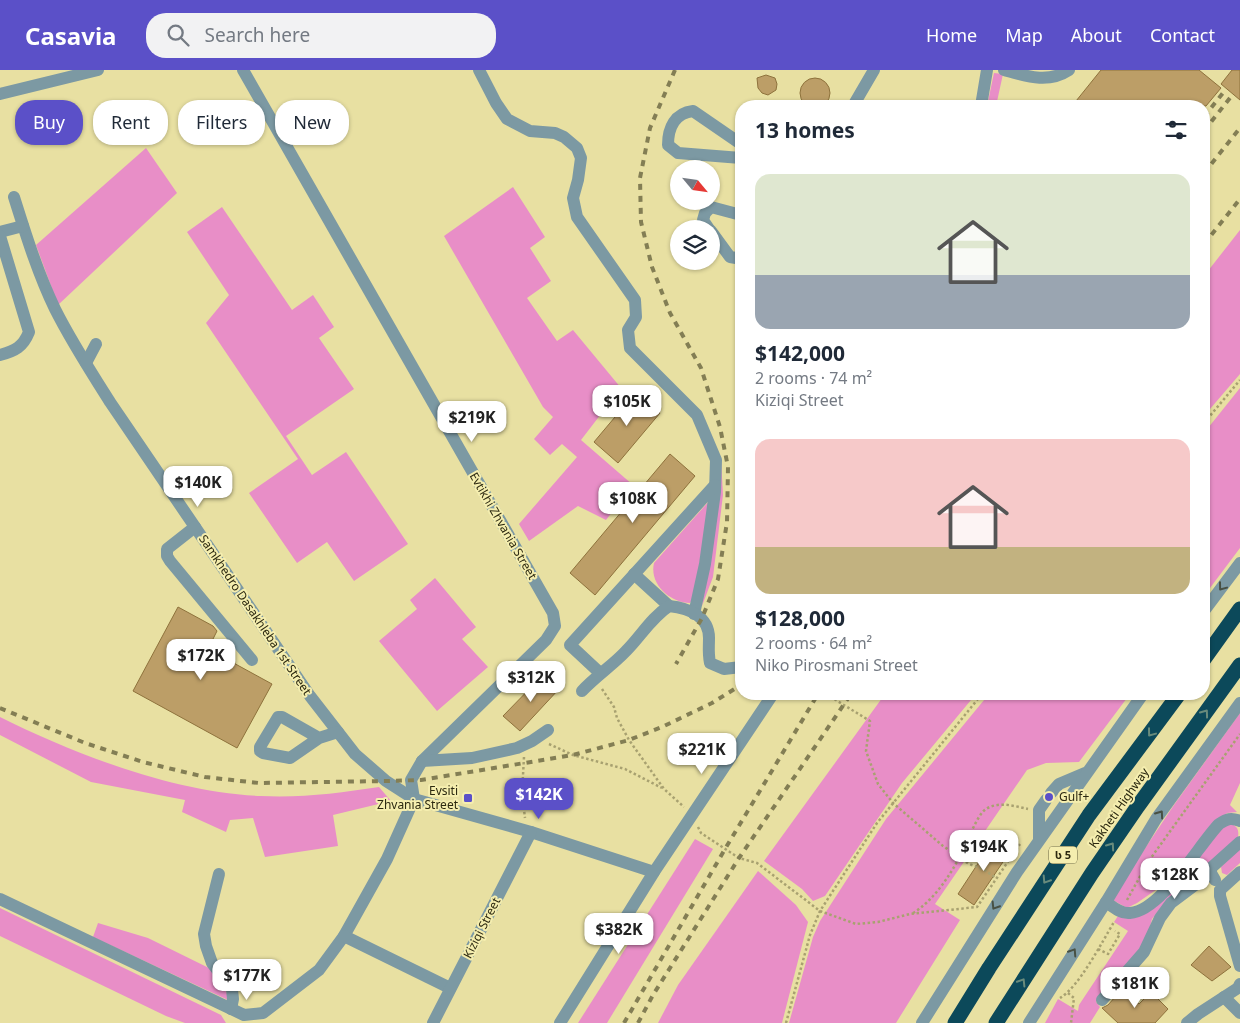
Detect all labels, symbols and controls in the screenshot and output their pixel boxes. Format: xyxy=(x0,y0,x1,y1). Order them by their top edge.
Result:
search box xyxy=(146,13,496,58)
text: Casavia xyxy=(25,19,116,52)
icon: search xyxy=(164,21,192,49)
text: Search here xyxy=(204,22,310,48)
text: Home xyxy=(926,23,977,47)
text: Map xyxy=(1005,23,1043,47)
text: About xyxy=(1071,23,1122,47)
text: Contact xyxy=(1150,23,1215,47)
chip: Buy xyxy=(15,100,83,145)
chip: Rent xyxy=(93,100,168,145)
chip: Filters xyxy=(178,100,265,145)
chip: New xyxy=(275,100,349,145)
text: 13 homes xyxy=(755,116,855,144)
icon: filters xyxy=(1162,116,1190,144)
north arrow xyxy=(670,160,720,210)
map controls xyxy=(670,160,720,270)
icon: home xyxy=(928,207,1018,297)
button: layers xyxy=(670,220,720,270)
text: $142,000 xyxy=(755,339,845,367)
text: 2 rooms · 74 m² xyxy=(755,367,872,389)
pin: $105K xyxy=(592,384,662,427)
text: Kiziqi Street xyxy=(755,389,843,411)
text: $105K xyxy=(603,390,651,412)
pin: $219K xyxy=(437,400,507,443)
text: $219K xyxy=(448,406,496,428)
pin: $140K xyxy=(163,466,233,508)
street label: Evtikhi Zhvania Street xyxy=(466,469,541,583)
text: $140K xyxy=(174,471,222,493)
icon: home xyxy=(928,472,1018,562)
pin: $108K xyxy=(598,482,668,524)
text: $108K xyxy=(609,487,657,509)
street label: Samkhedro Dasakhleba 1st Street xyxy=(195,531,316,699)
one-way arrow xyxy=(1219,581,1228,591)
text: $128,000 xyxy=(755,604,845,632)
text: 2 rooms · 64 m² xyxy=(755,632,872,654)
pin: $172K xyxy=(166,638,236,681)
text: $172K xyxy=(177,644,225,666)
text: Niko Pirosmani Street xyxy=(755,654,918,676)
pin: $312K xyxy=(496,660,566,703)
text: $312K xyxy=(507,666,555,688)
one-way arrow xyxy=(1199,710,1208,719)
one-way arrow xyxy=(1148,727,1156,736)
pin: $221K xyxy=(667,732,737,775)
text: $221K xyxy=(678,738,726,760)
street label: Kakheti Highway xyxy=(1085,763,1153,851)
pin: $142K xyxy=(504,778,574,820)
place label: Evsiti Zhvania Street xyxy=(377,782,459,813)
text: $142K xyxy=(515,783,563,805)
place label: Gulf+ xyxy=(1059,788,1089,805)
marker: Gulf+ xyxy=(1043,791,1055,803)
marker: Evsiti Zhvania Street xyxy=(462,792,474,804)
one-way arrow xyxy=(1153,811,1163,820)
pin: $194K xyxy=(949,830,1019,872)
text: $194K xyxy=(960,835,1008,857)
one-way arrow xyxy=(1105,842,1114,851)
road number: ს 5 xyxy=(1049,846,1077,864)
pin: $128K xyxy=(1140,858,1210,900)
text: $128K xyxy=(1151,863,1199,885)
one-way arrow xyxy=(1043,875,1053,884)
street label: Kiziqi Street xyxy=(459,894,504,961)
one-way arrow xyxy=(992,901,1001,910)
pin: $382K xyxy=(584,912,654,955)
text: $382K xyxy=(595,918,643,940)
one-way arrow xyxy=(1067,948,1077,957)
pin: $177K xyxy=(212,958,282,1001)
text: $177K xyxy=(223,964,271,986)
pin: $181K xyxy=(1100,966,1170,1009)
text: $181K xyxy=(1111,972,1159,994)
one-way arrow xyxy=(1015,978,1025,987)

